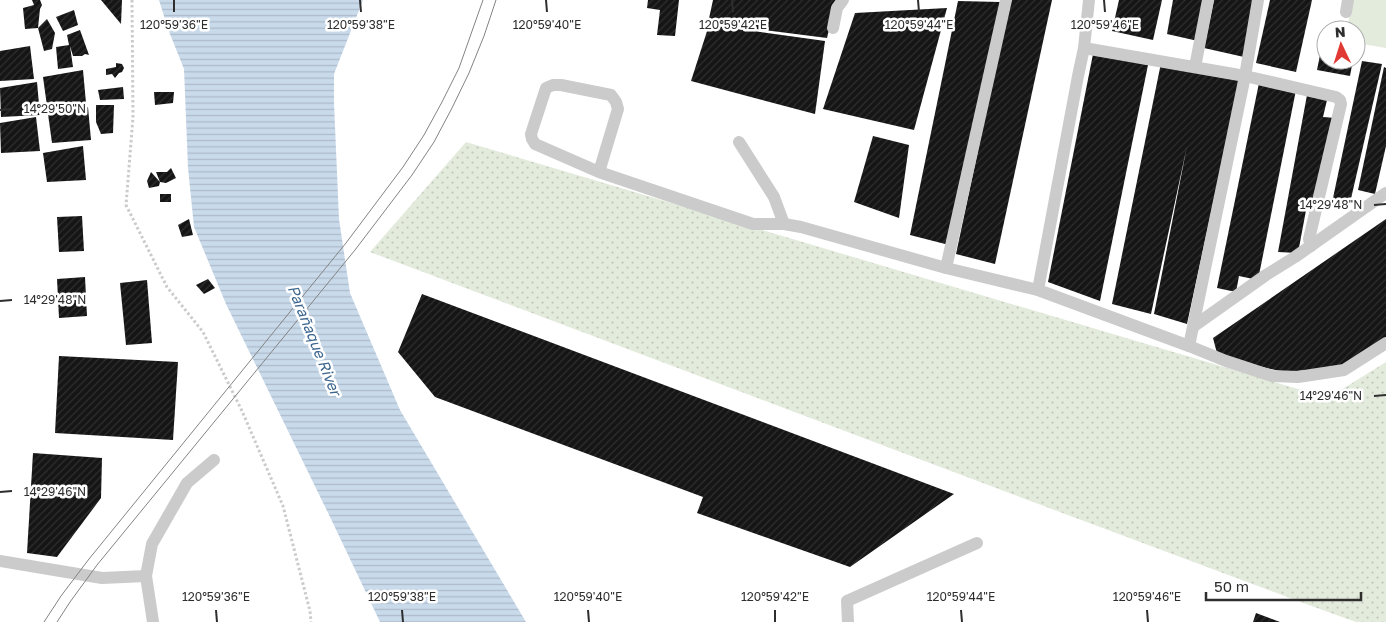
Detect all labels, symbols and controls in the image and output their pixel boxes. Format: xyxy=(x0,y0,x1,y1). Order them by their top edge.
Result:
text: 120°59'36"E xyxy=(140,17,208,32)
text: 120°59'38"E xyxy=(327,17,395,32)
text: 120°59'40"E xyxy=(513,17,581,32)
text: 120°59'42"E xyxy=(699,17,767,32)
text: 120°59'44"E xyxy=(885,17,953,32)
text: 120°59'46"E xyxy=(1071,17,1139,32)
north arrow xyxy=(1316,20,1366,70)
text: N xyxy=(1334,23,1346,40)
text: 14°29'50"N xyxy=(24,101,86,116)
text: 14°29'48"N xyxy=(1300,197,1362,212)
water label: Parañaque River xyxy=(285,282,346,400)
text: 14°29'48"N xyxy=(24,292,86,307)
text: 14°29'46"N xyxy=(1300,388,1362,403)
text: 14°29'46"N xyxy=(24,484,86,499)
scale bar xyxy=(1206,570,1361,602)
text: 50 m xyxy=(1214,577,1249,595)
text: 120°59'36"E xyxy=(182,589,250,604)
text: 120°59'38"E xyxy=(368,589,436,604)
text: 120°59'40"E xyxy=(554,589,622,604)
text: 120°59'42"E xyxy=(741,589,809,604)
text: 120°59'44"E xyxy=(927,589,995,604)
text: 120°59'46"E xyxy=(1113,589,1181,604)

